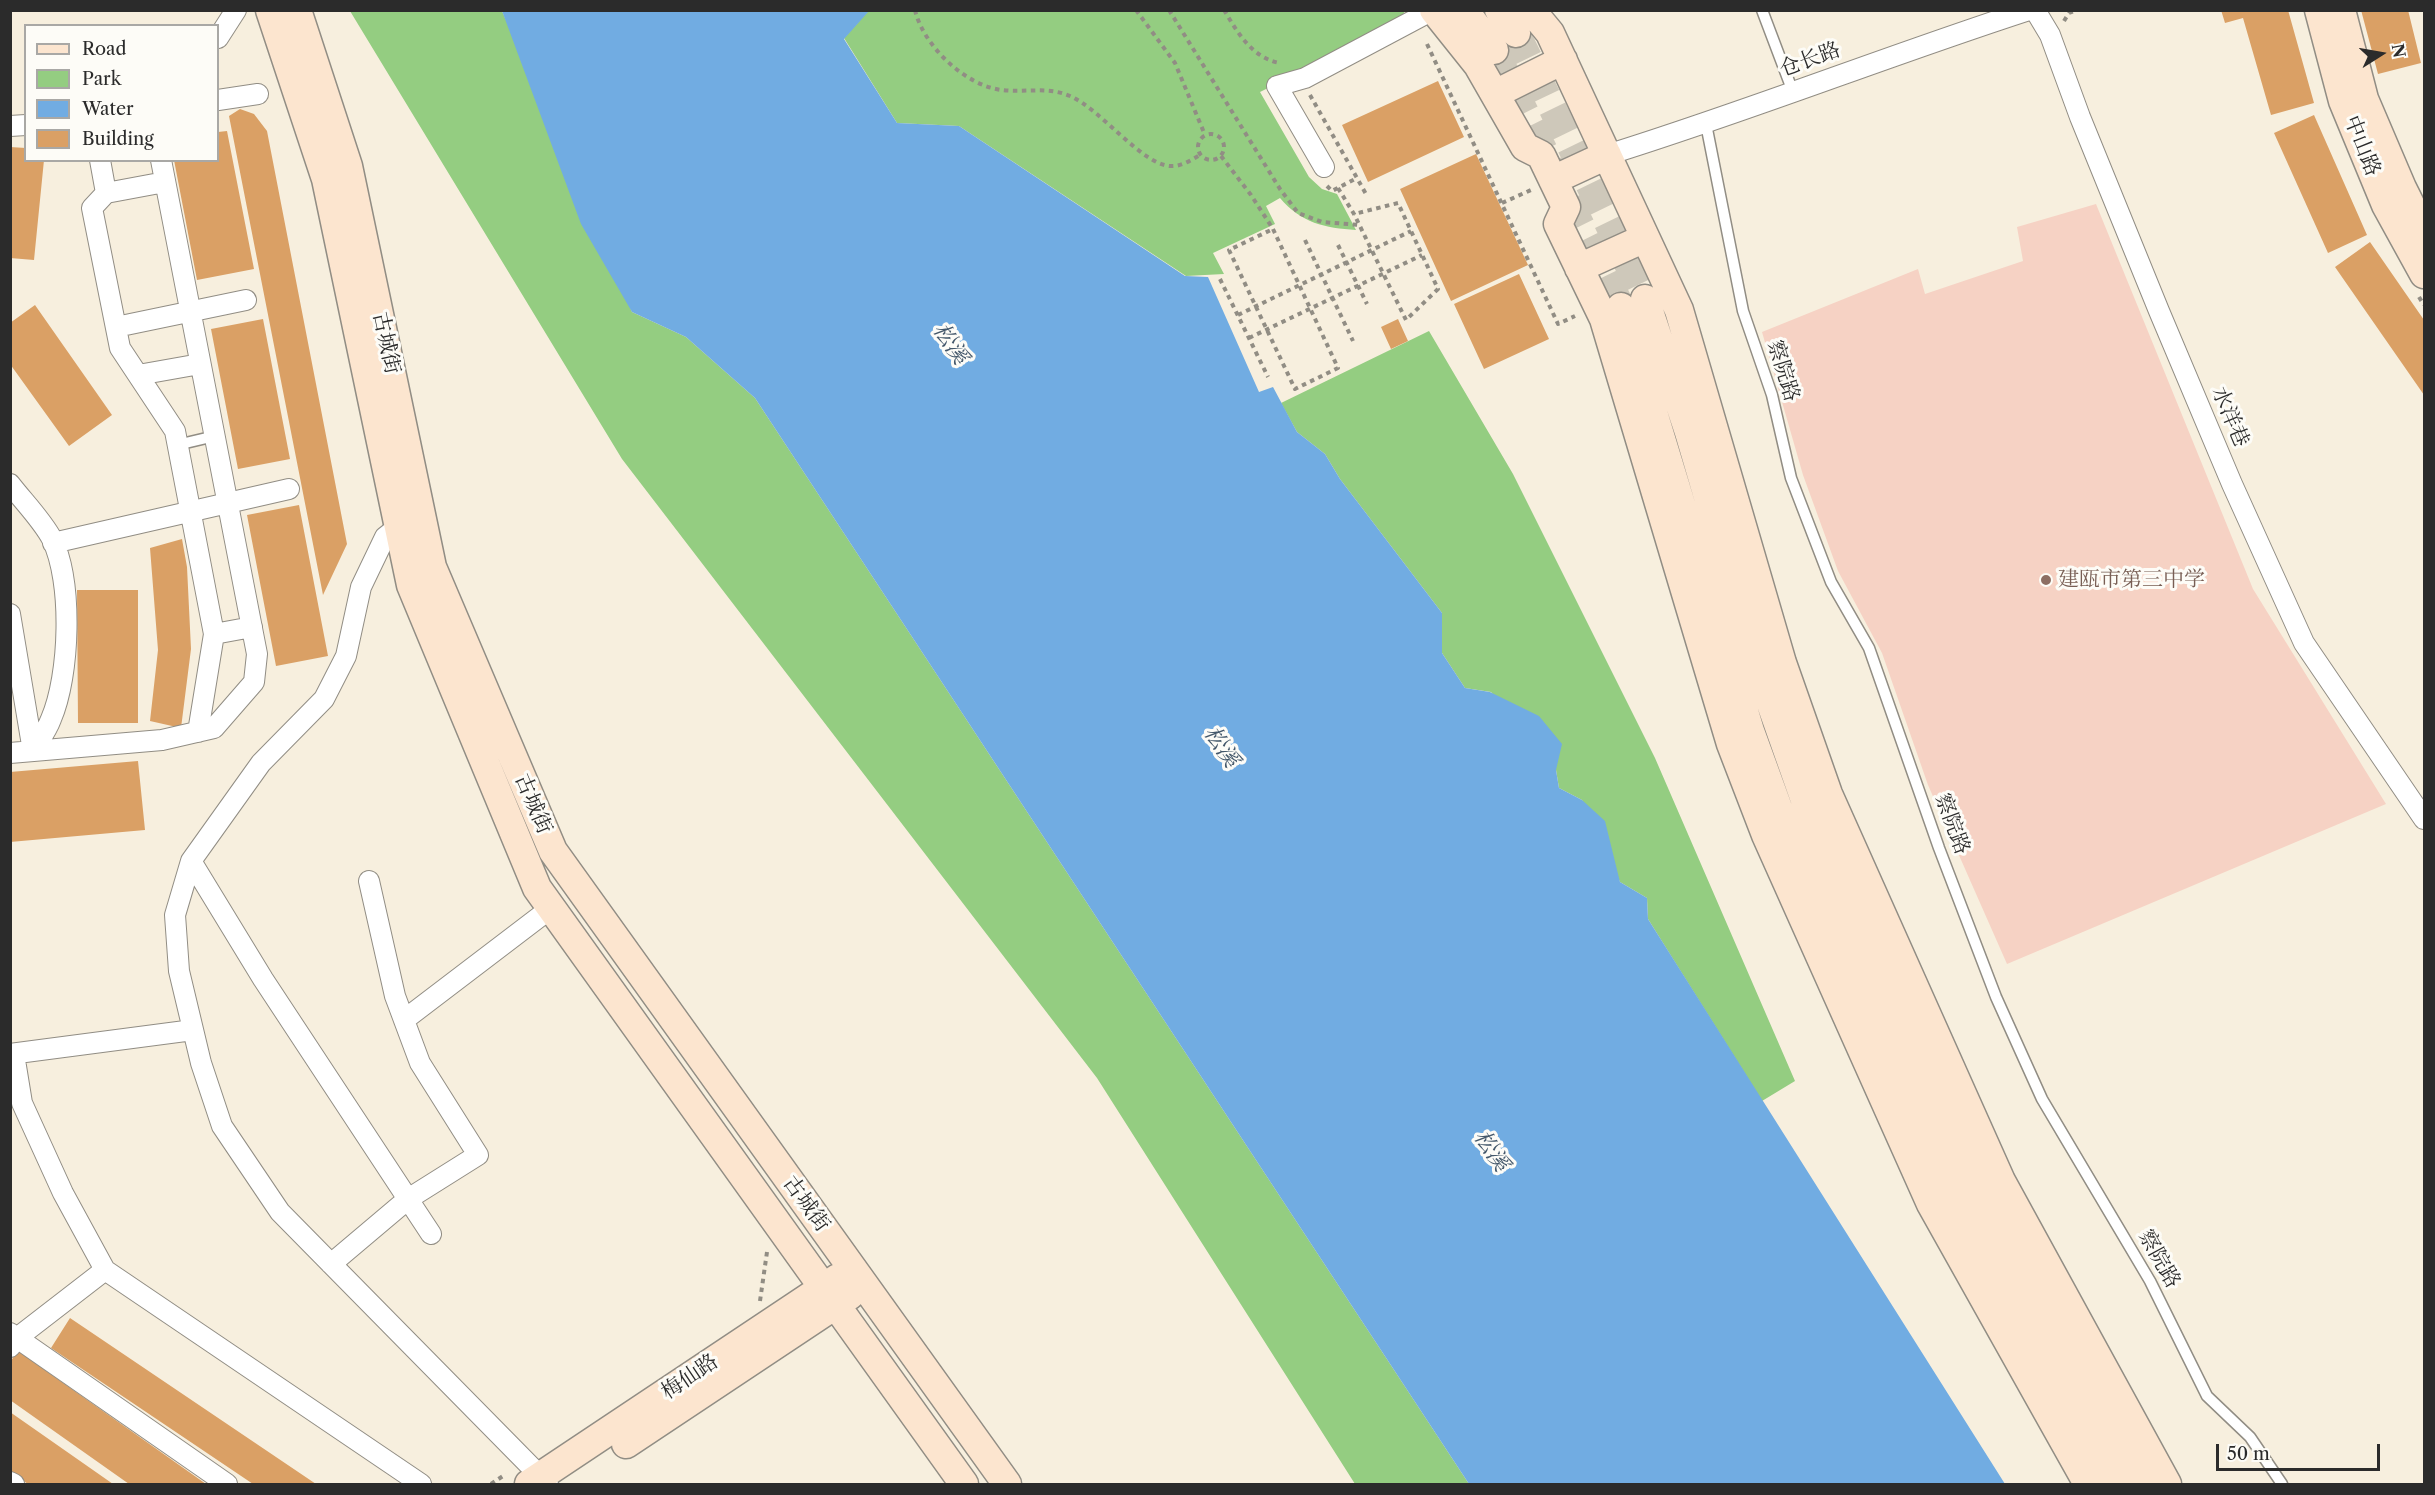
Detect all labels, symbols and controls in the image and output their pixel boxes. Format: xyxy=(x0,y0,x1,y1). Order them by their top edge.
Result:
legend xyxy=(24,24,219,162)
north arrow xyxy=(2351,24,2411,84)
street label: 仓长路 xyxy=(1776,37,1844,83)
text: Road xyxy=(82,38,127,60)
text: N xyxy=(2388,42,2410,59)
text: Park xyxy=(82,68,121,90)
text: Water xyxy=(82,98,134,120)
street label: 中山路 xyxy=(2339,112,2385,180)
text: Building xyxy=(82,128,154,150)
street label: 古城街 xyxy=(367,310,405,376)
water label: 松溪 xyxy=(927,318,973,370)
street label: 察院路 xyxy=(1762,337,1804,405)
street label: 水洋巷 xyxy=(2206,383,2254,451)
place label: 建瓯市第三中学 xyxy=(2058,567,2205,593)
marker: 建瓯市第三中学 xyxy=(2039,573,2053,587)
water label: 松溪 xyxy=(1198,721,1244,773)
street label: 古城街 xyxy=(509,770,557,838)
street label: 察院路 xyxy=(1929,790,1975,858)
water label: 松溪 xyxy=(1468,1125,1514,1177)
street label: 古城街 xyxy=(777,1171,835,1237)
street label: 察院路 xyxy=(2133,1225,2185,1293)
street label: 梅仙路 xyxy=(657,1349,723,1405)
scale bar xyxy=(2219,1432,2382,1470)
text: 50 m xyxy=(2227,1443,2270,1465)

